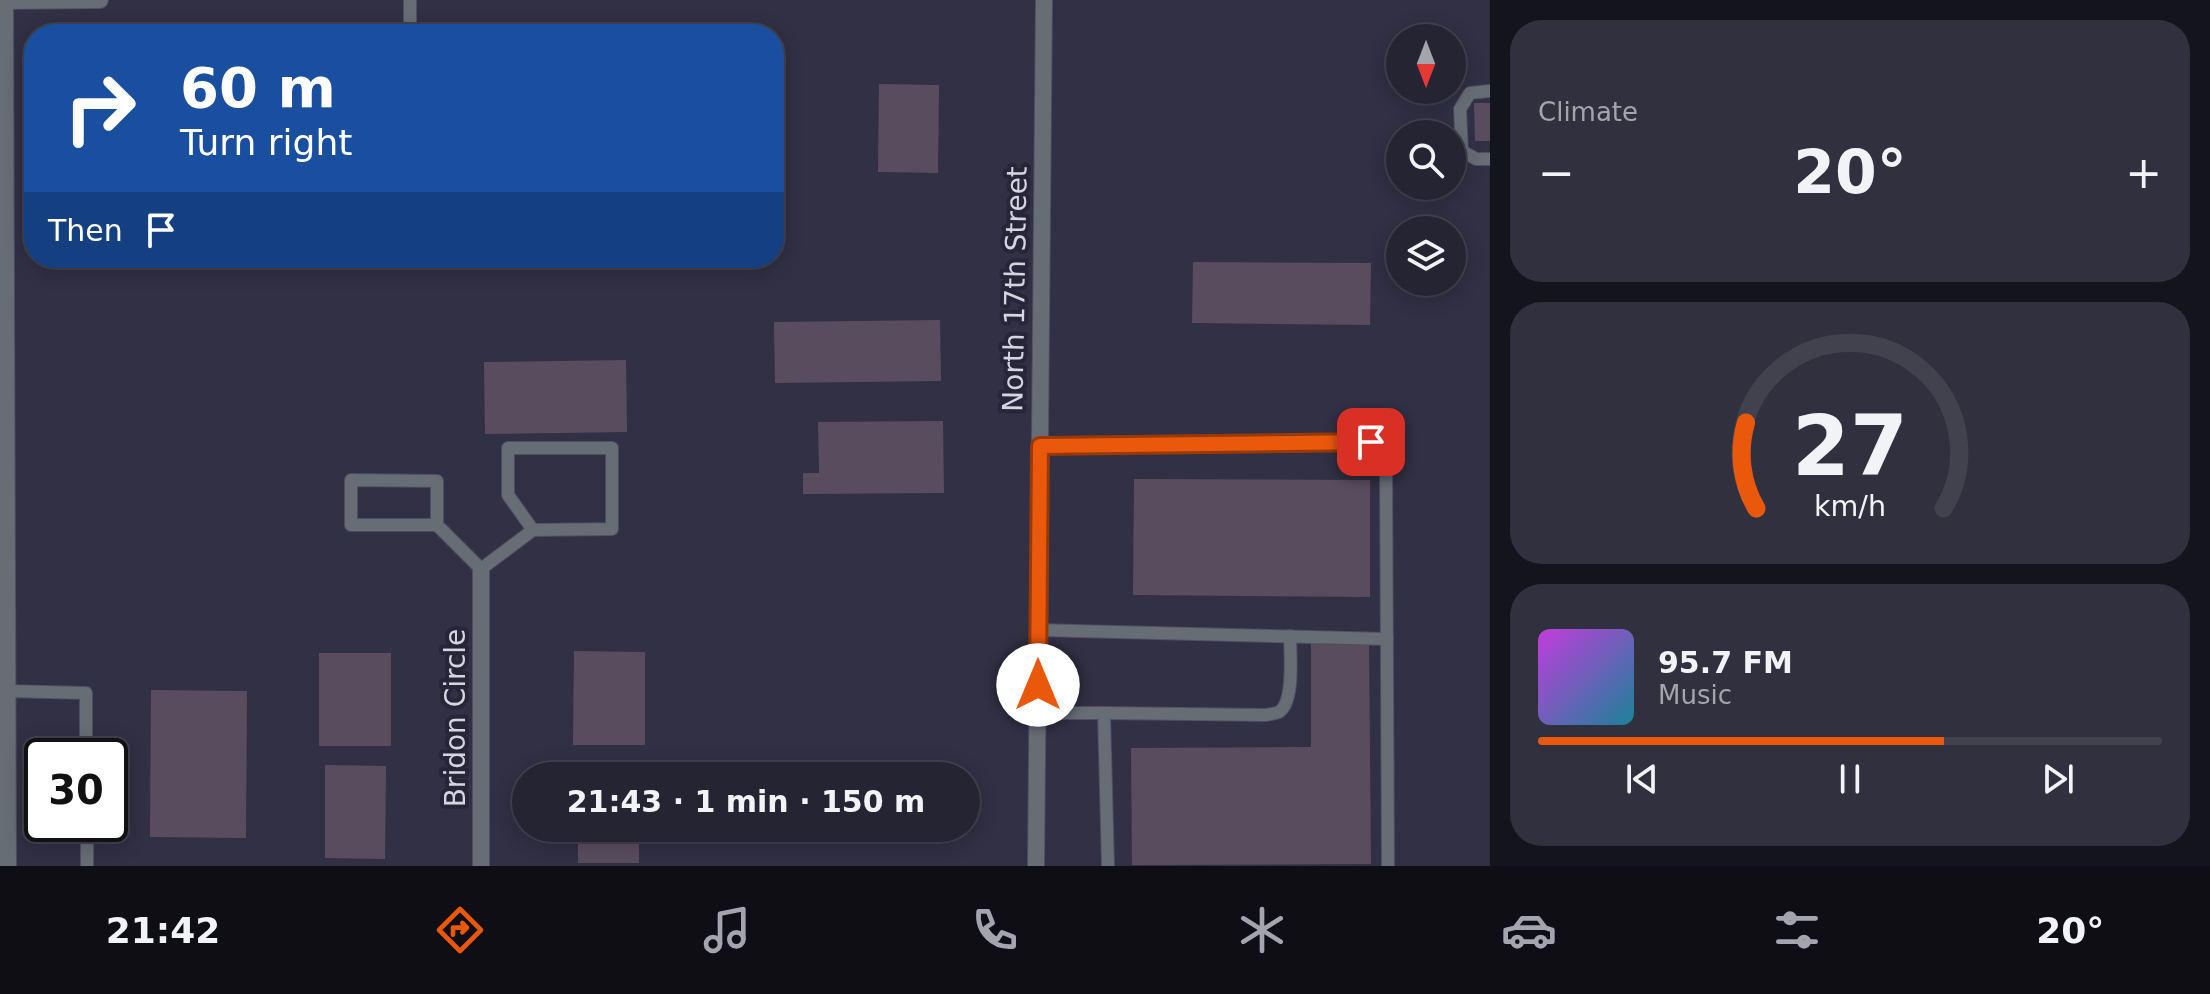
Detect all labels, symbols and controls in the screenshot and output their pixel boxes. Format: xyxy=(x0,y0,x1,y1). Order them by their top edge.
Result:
north arrow xyxy=(1386,24,1466,104)
map controls xyxy=(1386,24,1466,296)
text: 60 m xyxy=(180,55,336,120)
icon: right xyxy=(48,56,152,160)
text: Climate xyxy=(1538,97,1638,127)
button: search xyxy=(1386,120,1466,200)
text: Turn right xyxy=(180,122,352,163)
text: 20° xyxy=(1793,137,1907,207)
text: − xyxy=(1538,147,1575,198)
text: + xyxy=(2125,147,2162,198)
street label: North 17th Street xyxy=(996,166,1034,412)
icon: arrive xyxy=(139,208,183,252)
text: Then xyxy=(48,213,123,248)
button: layers xyxy=(1386,216,1466,296)
text: 27 xyxy=(1792,398,1908,495)
pin xyxy=(1337,408,1405,476)
icon: arrive xyxy=(1349,420,1393,464)
text: km/h xyxy=(1814,489,1886,523)
street label: Bridon Circle xyxy=(439,629,472,807)
position arrow xyxy=(996,643,1080,727)
text: 95.7 FM xyxy=(1658,645,1793,680)
text: Music xyxy=(1658,680,1732,710)
speed limit sign: 30 xyxy=(24,738,128,842)
icon: previous xyxy=(1620,757,1664,801)
icon: pause xyxy=(1828,757,1872,801)
icon: next xyxy=(2036,757,2080,801)
text: 21:43 · 1 min · 150 m xyxy=(567,784,925,819)
icon: directions xyxy=(432,902,488,958)
icon: music xyxy=(699,902,755,958)
icon: phone xyxy=(967,902,1023,958)
icon: climate xyxy=(1234,902,1290,958)
icon: car xyxy=(1501,902,1557,958)
icon: filters xyxy=(1769,902,1825,958)
text: 21:42 xyxy=(106,910,220,951)
text: 20° xyxy=(2036,910,2104,951)

